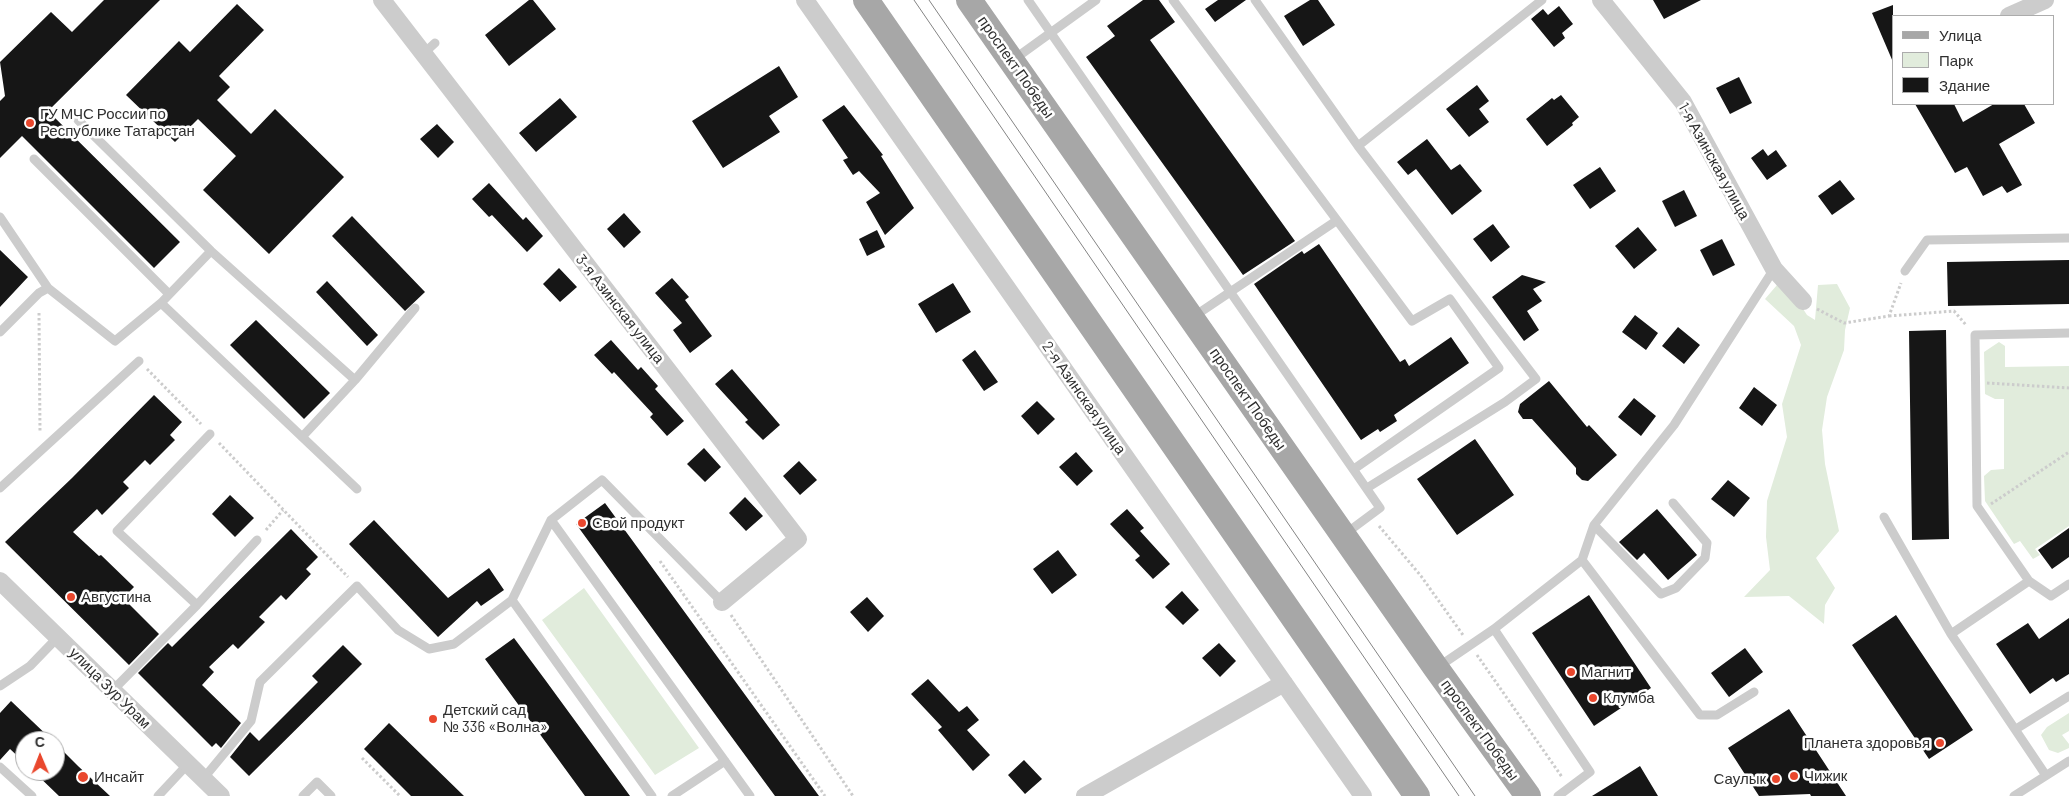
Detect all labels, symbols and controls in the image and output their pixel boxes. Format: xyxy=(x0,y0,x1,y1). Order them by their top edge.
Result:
street label: проспект Победы xyxy=(974,12,1058,122)
legend xyxy=(1892,15,2054,105)
text: Улица xyxy=(1939,26,1982,44)
text: Парк xyxy=(1939,51,1973,69)
text: Здание xyxy=(1939,76,1990,94)
street label: 1-я Азинская улица xyxy=(1674,99,1754,223)
place label: ГУ МЧС России по Республике Татарстан xyxy=(40,105,195,140)
marker: ГУ МЧС России по Республике Татарстан xyxy=(24,117,36,129)
street label: 3-я Азинская улица xyxy=(572,251,668,367)
street label: 2-я Азинская улица xyxy=(1038,338,1130,458)
street label: проспект Победы xyxy=(1206,344,1290,454)
place label: Свой продукт xyxy=(592,514,685,532)
marker: Свой продукт xyxy=(576,517,588,529)
place label: Августина xyxy=(81,588,151,606)
marker: Августина xyxy=(65,591,77,603)
street label: улица Зур Урам xyxy=(66,644,154,732)
place label: Магнит xyxy=(1581,663,1631,681)
marker: Магнит xyxy=(1565,666,1577,678)
street label: проспект Победы xyxy=(1437,676,1523,784)
place label: Клумба xyxy=(1603,689,1655,707)
marker: Клумба xyxy=(1587,692,1599,704)
place label: Детский сад № 336 «Волна» xyxy=(443,701,548,736)
marker: Детский сад № 336 «Волна» xyxy=(427,713,439,725)
north arrow xyxy=(15,731,65,781)
text: С xyxy=(35,733,45,750)
place label: Планета здоровья xyxy=(1804,734,1930,752)
marker: Планета здоровья xyxy=(1934,737,1946,749)
place label: Чижик xyxy=(1804,767,1847,785)
place label: Инсайт xyxy=(94,768,144,786)
marker: Инсайт xyxy=(76,770,90,784)
place label: Саулык xyxy=(1714,770,1766,788)
marker: Чижик xyxy=(1788,770,1800,782)
marker: Саулык xyxy=(1770,773,1782,785)

